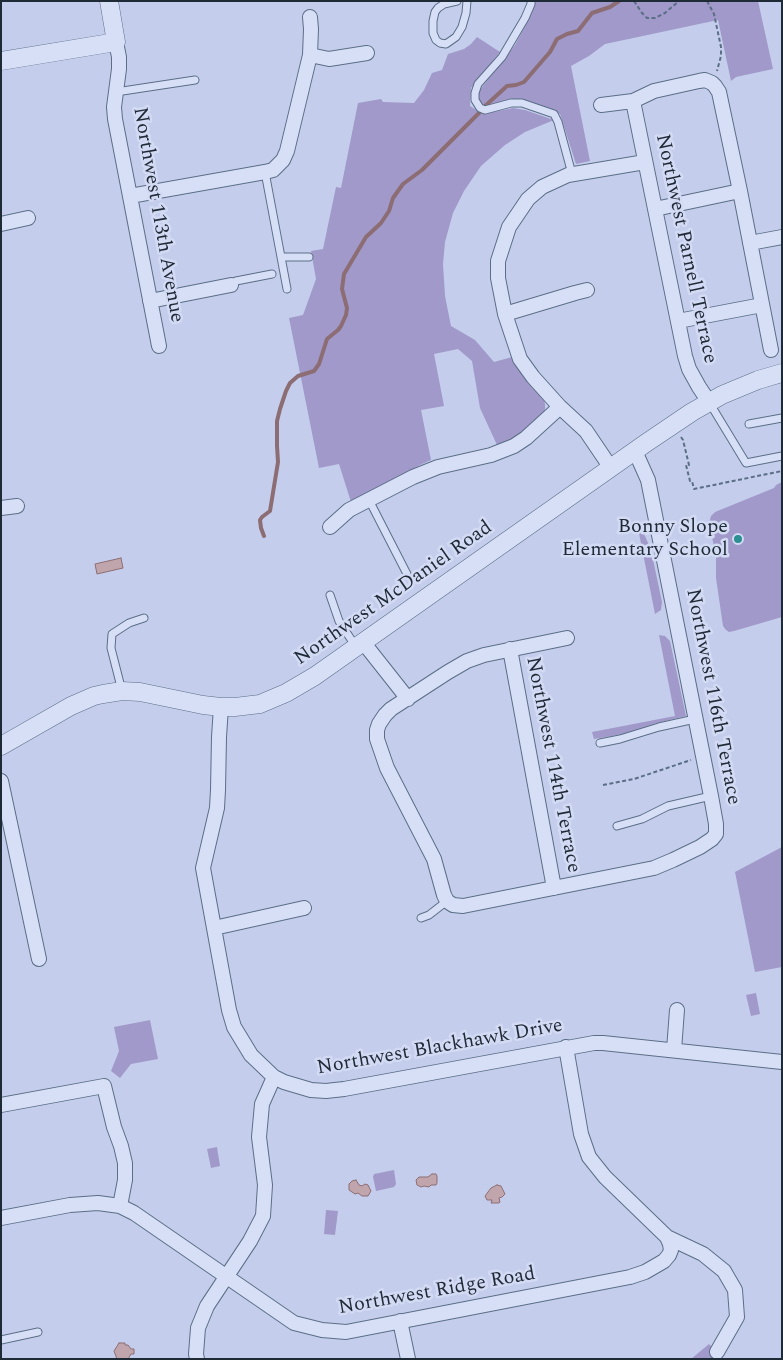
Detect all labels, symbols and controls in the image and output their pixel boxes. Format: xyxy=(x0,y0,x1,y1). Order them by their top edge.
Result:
street label: Northwest 113th Avenue xyxy=(126,105,188,325)
street label: Northwest Parnell Terrace xyxy=(649,132,721,366)
street label: Northwest McDaniel Road xyxy=(290,516,498,672)
place label: Bonny Slope Elementary School xyxy=(562,516,728,563)
marker: Bonny Slope Elementary School xyxy=(732,533,744,545)
street label: Northwest 116th Terrace xyxy=(679,587,745,807)
street label: Northwest 114th Terrace xyxy=(519,655,585,875)
street label: Northwest Blackhawk Drive xyxy=(315,1015,565,1081)
street label: Northwest Ridge Road xyxy=(337,1263,537,1321)

